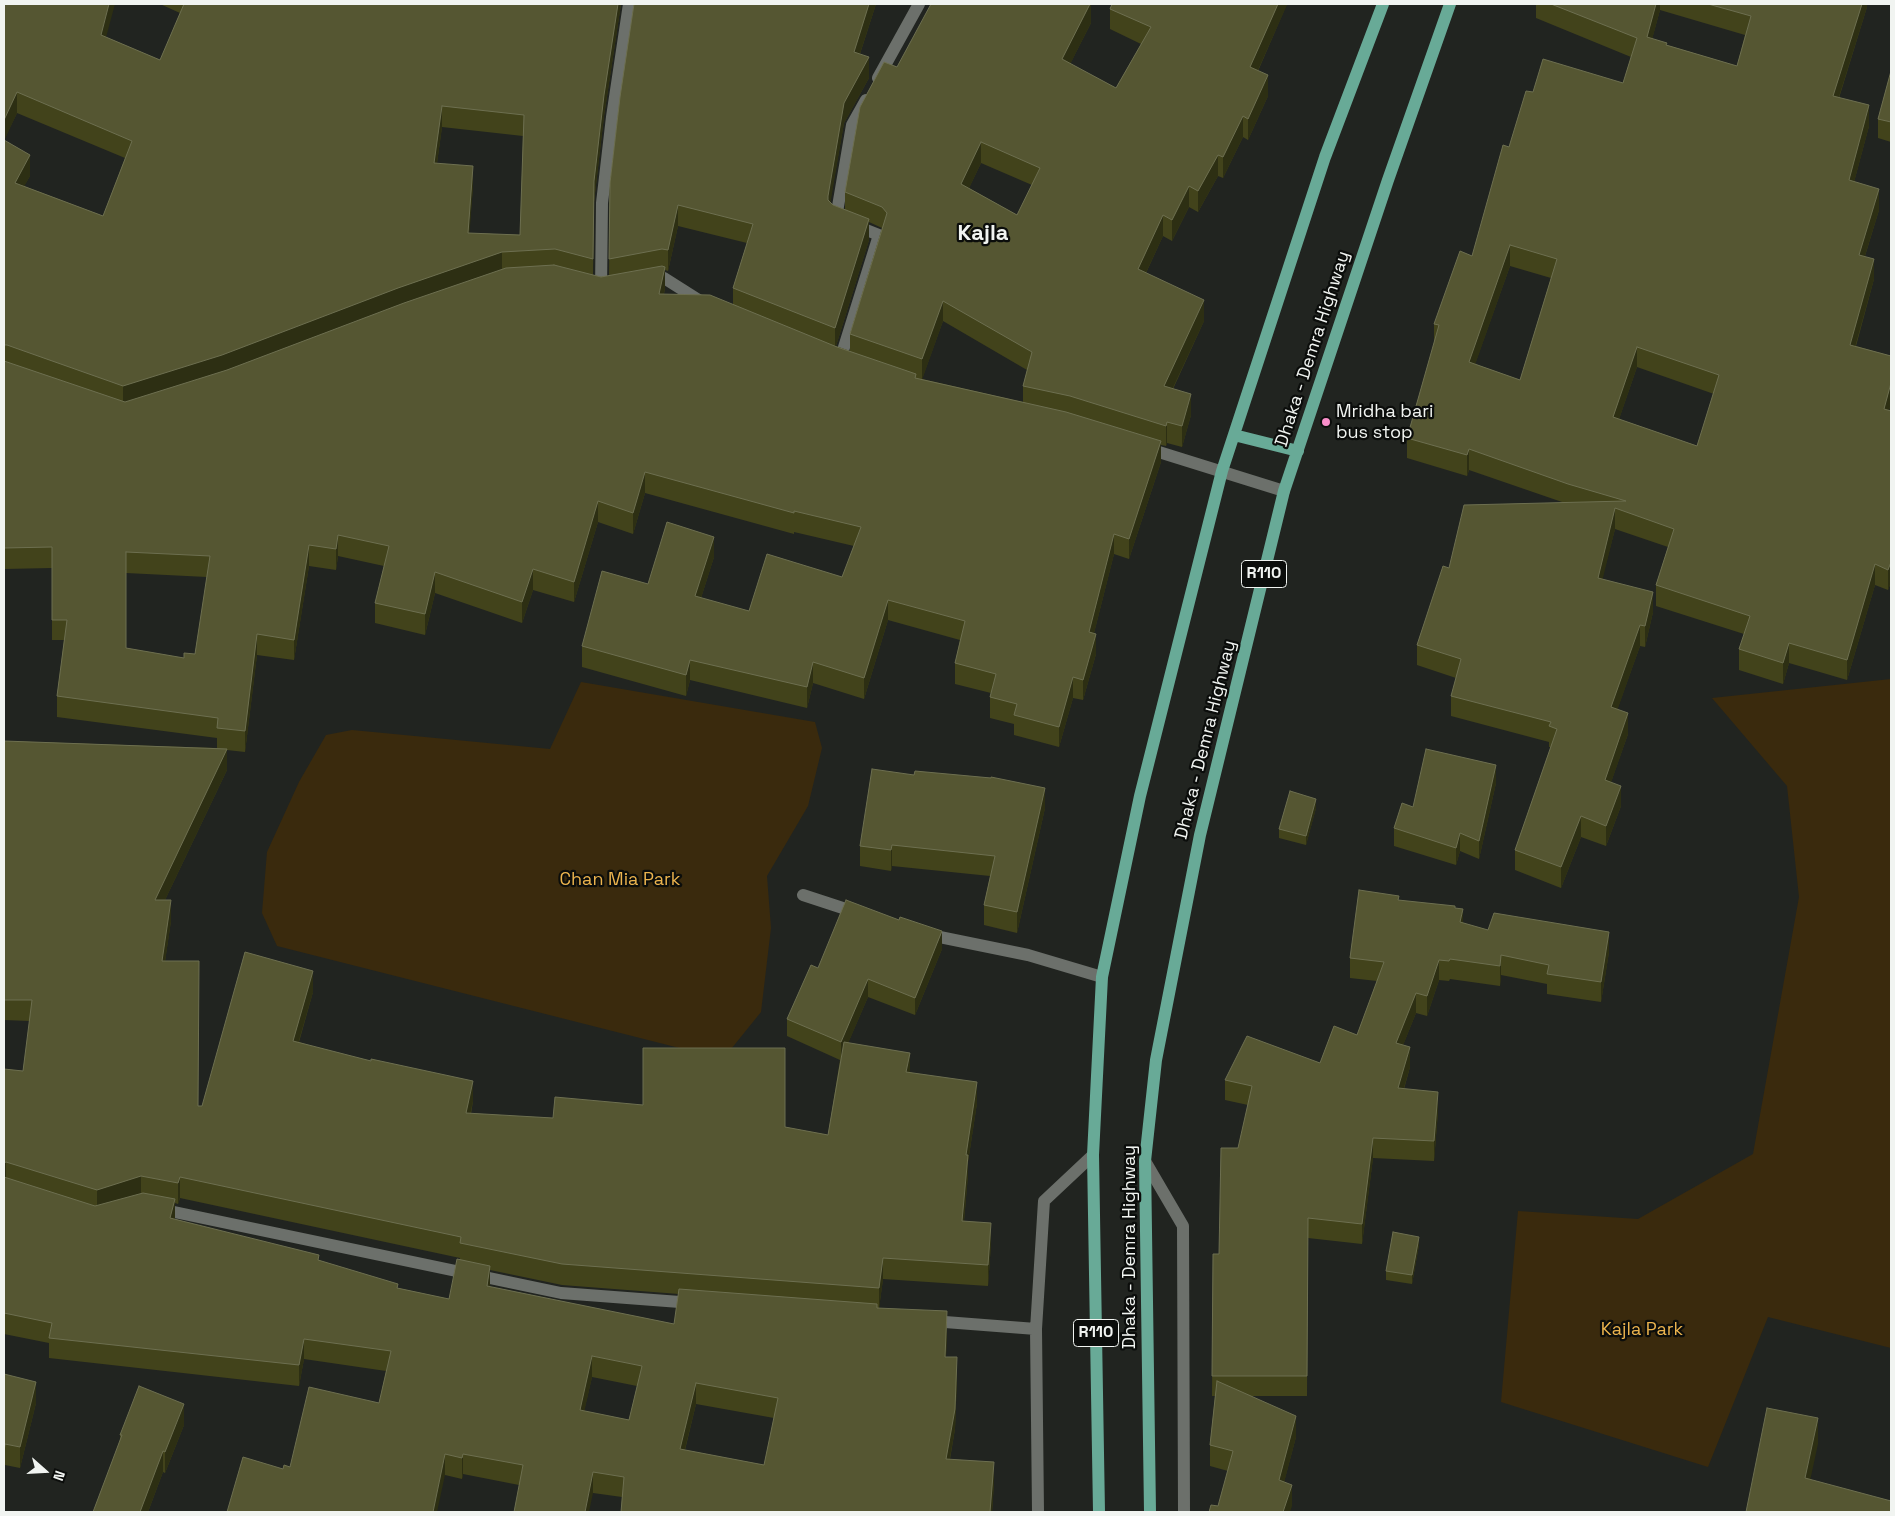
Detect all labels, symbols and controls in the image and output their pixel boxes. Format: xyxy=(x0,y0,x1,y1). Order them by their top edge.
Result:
district label: Kajla xyxy=(958,221,1008,247)
street label: Dhaka - Demra Highway xyxy=(1271,249,1355,449)
place label: Mridha bari bus stop xyxy=(1336,401,1434,444)
marker: Mridha bari bus stop xyxy=(1320,416,1332,428)
road number: R110 xyxy=(1242,560,1286,588)
street label: Dhaka - Demra Highway xyxy=(1171,638,1241,842)
park label: Chan Mia Park xyxy=(560,869,680,891)
street label: Dhaka - Demra Highway xyxy=(1119,1145,1141,1349)
park label: Kajla Park xyxy=(1601,1319,1683,1341)
road number: R110 xyxy=(1074,1320,1118,1346)
north arrow xyxy=(20,1446,70,1496)
text: N xyxy=(49,1469,69,1483)

